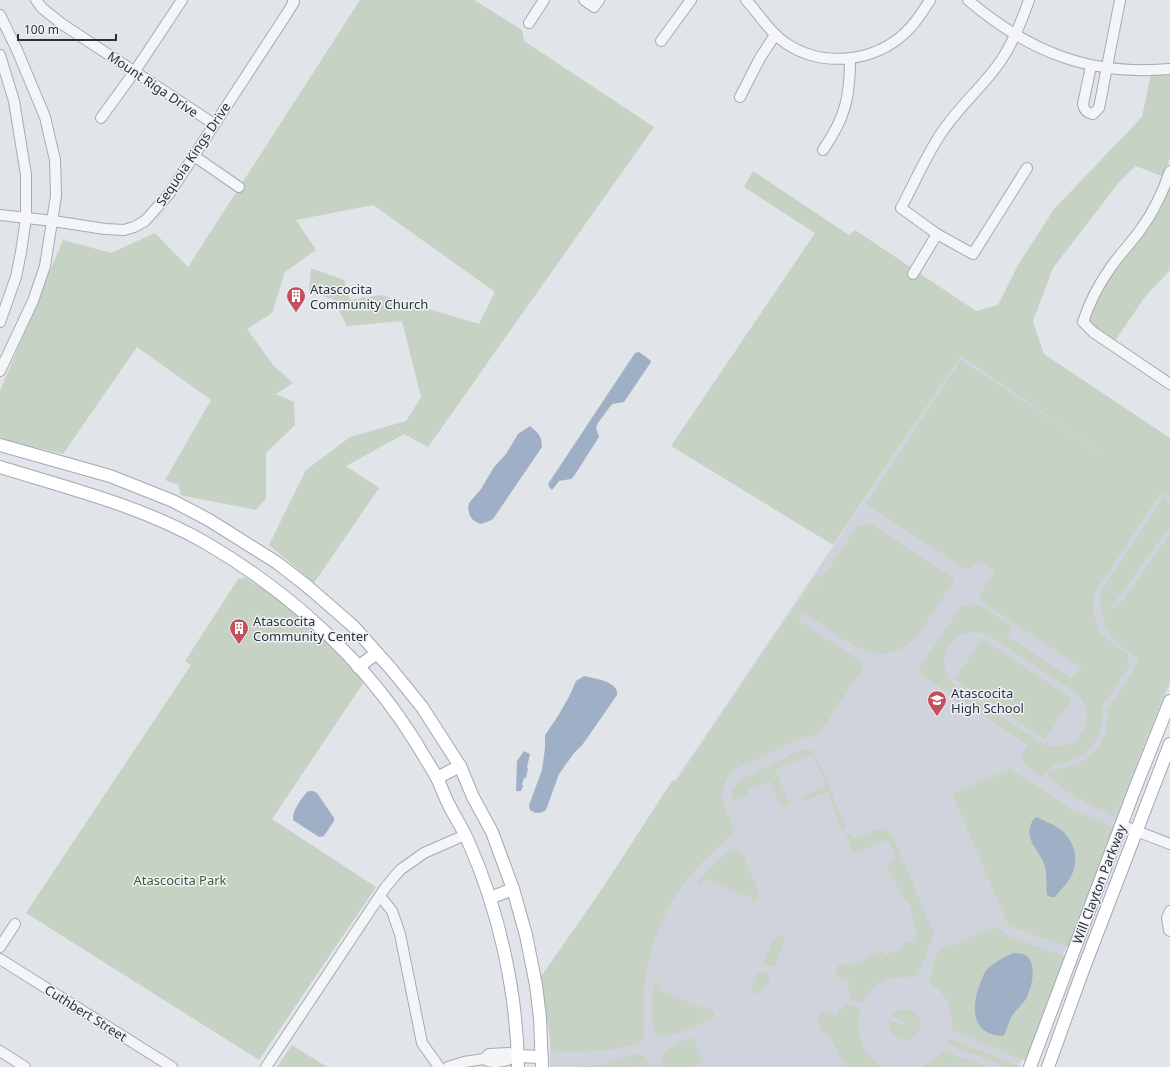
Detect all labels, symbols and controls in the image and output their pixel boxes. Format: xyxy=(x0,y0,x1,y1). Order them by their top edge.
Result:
scale bar xyxy=(18,16,116,42)
text: 100 m xyxy=(24,21,59,38)
street label: Mount Riga Drive xyxy=(104,47,202,121)
street label: Sequoia Kings Drive xyxy=(152,99,234,209)
place label: Atascocita Community Church xyxy=(310,280,428,313)
building icon: Atascocita Community Church xyxy=(285,285,307,313)
place label: Atascocita Community Center xyxy=(253,612,369,645)
building icon: Atascocita Community Center xyxy=(228,617,250,645)
place label: Atascocita High School xyxy=(951,684,1024,717)
school or university icon: Atascocita High School xyxy=(926,689,948,717)
street label: Will Clayton Parkway xyxy=(1068,821,1130,946)
park label: Atascocita Park xyxy=(133,871,227,889)
street label: Cuthbert Street xyxy=(41,980,131,1046)

